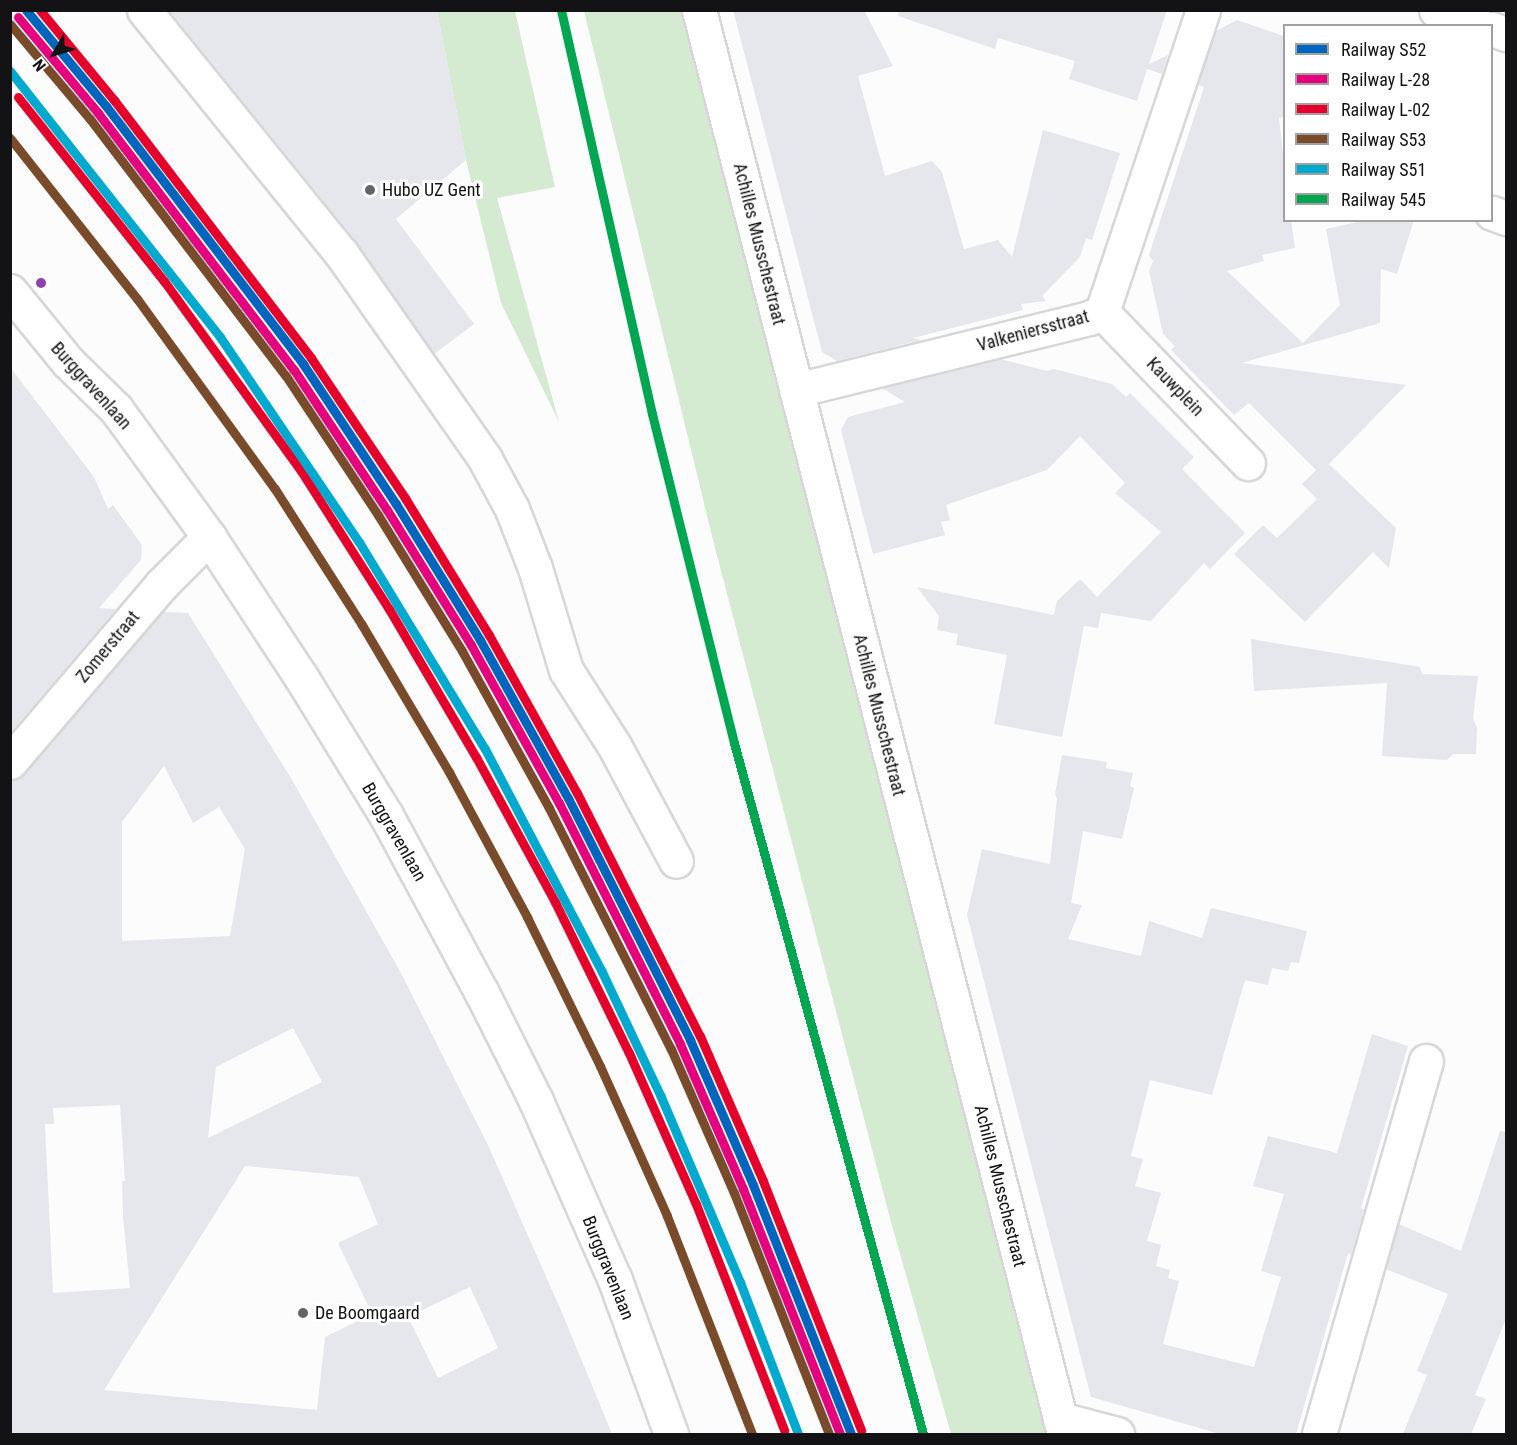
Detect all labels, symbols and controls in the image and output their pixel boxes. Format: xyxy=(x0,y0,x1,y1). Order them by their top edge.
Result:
north arrow xyxy=(24,24,84,84)
legend xyxy=(1283,24,1493,222)
text: Railway S52 xyxy=(1341,39,1426,60)
text: N xyxy=(29,56,50,75)
text: Railway L-28 xyxy=(1341,69,1430,90)
text: Railway L-02 xyxy=(1341,99,1430,120)
text: Railway S53 xyxy=(1341,129,1426,150)
text: Railway S51 xyxy=(1341,159,1426,180)
street label: Achilles Musschestraat xyxy=(728,161,790,327)
place label: Hubo UZ Gent xyxy=(382,179,481,201)
marker: Hubo UZ Gent xyxy=(363,183,377,197)
text: Railway 545 xyxy=(1341,189,1426,210)
unlabelled marker xyxy=(35,277,47,289)
street label: Valkeniersstraat xyxy=(975,306,1091,356)
street label: Burggravenlaan xyxy=(46,338,136,434)
street label: Kauwplein xyxy=(1142,353,1208,421)
street label: Zomerstraat xyxy=(72,607,144,687)
street label: Achilles Musschestraat xyxy=(848,632,910,798)
street label: Burggravenlaan xyxy=(357,779,431,885)
street label: Achilles Musschestraat xyxy=(969,1103,1031,1269)
street label: Burggravenlaan xyxy=(577,1213,639,1323)
place label: De Boomgaard xyxy=(315,1302,420,1324)
marker: De Boomgaard xyxy=(296,1306,310,1320)

